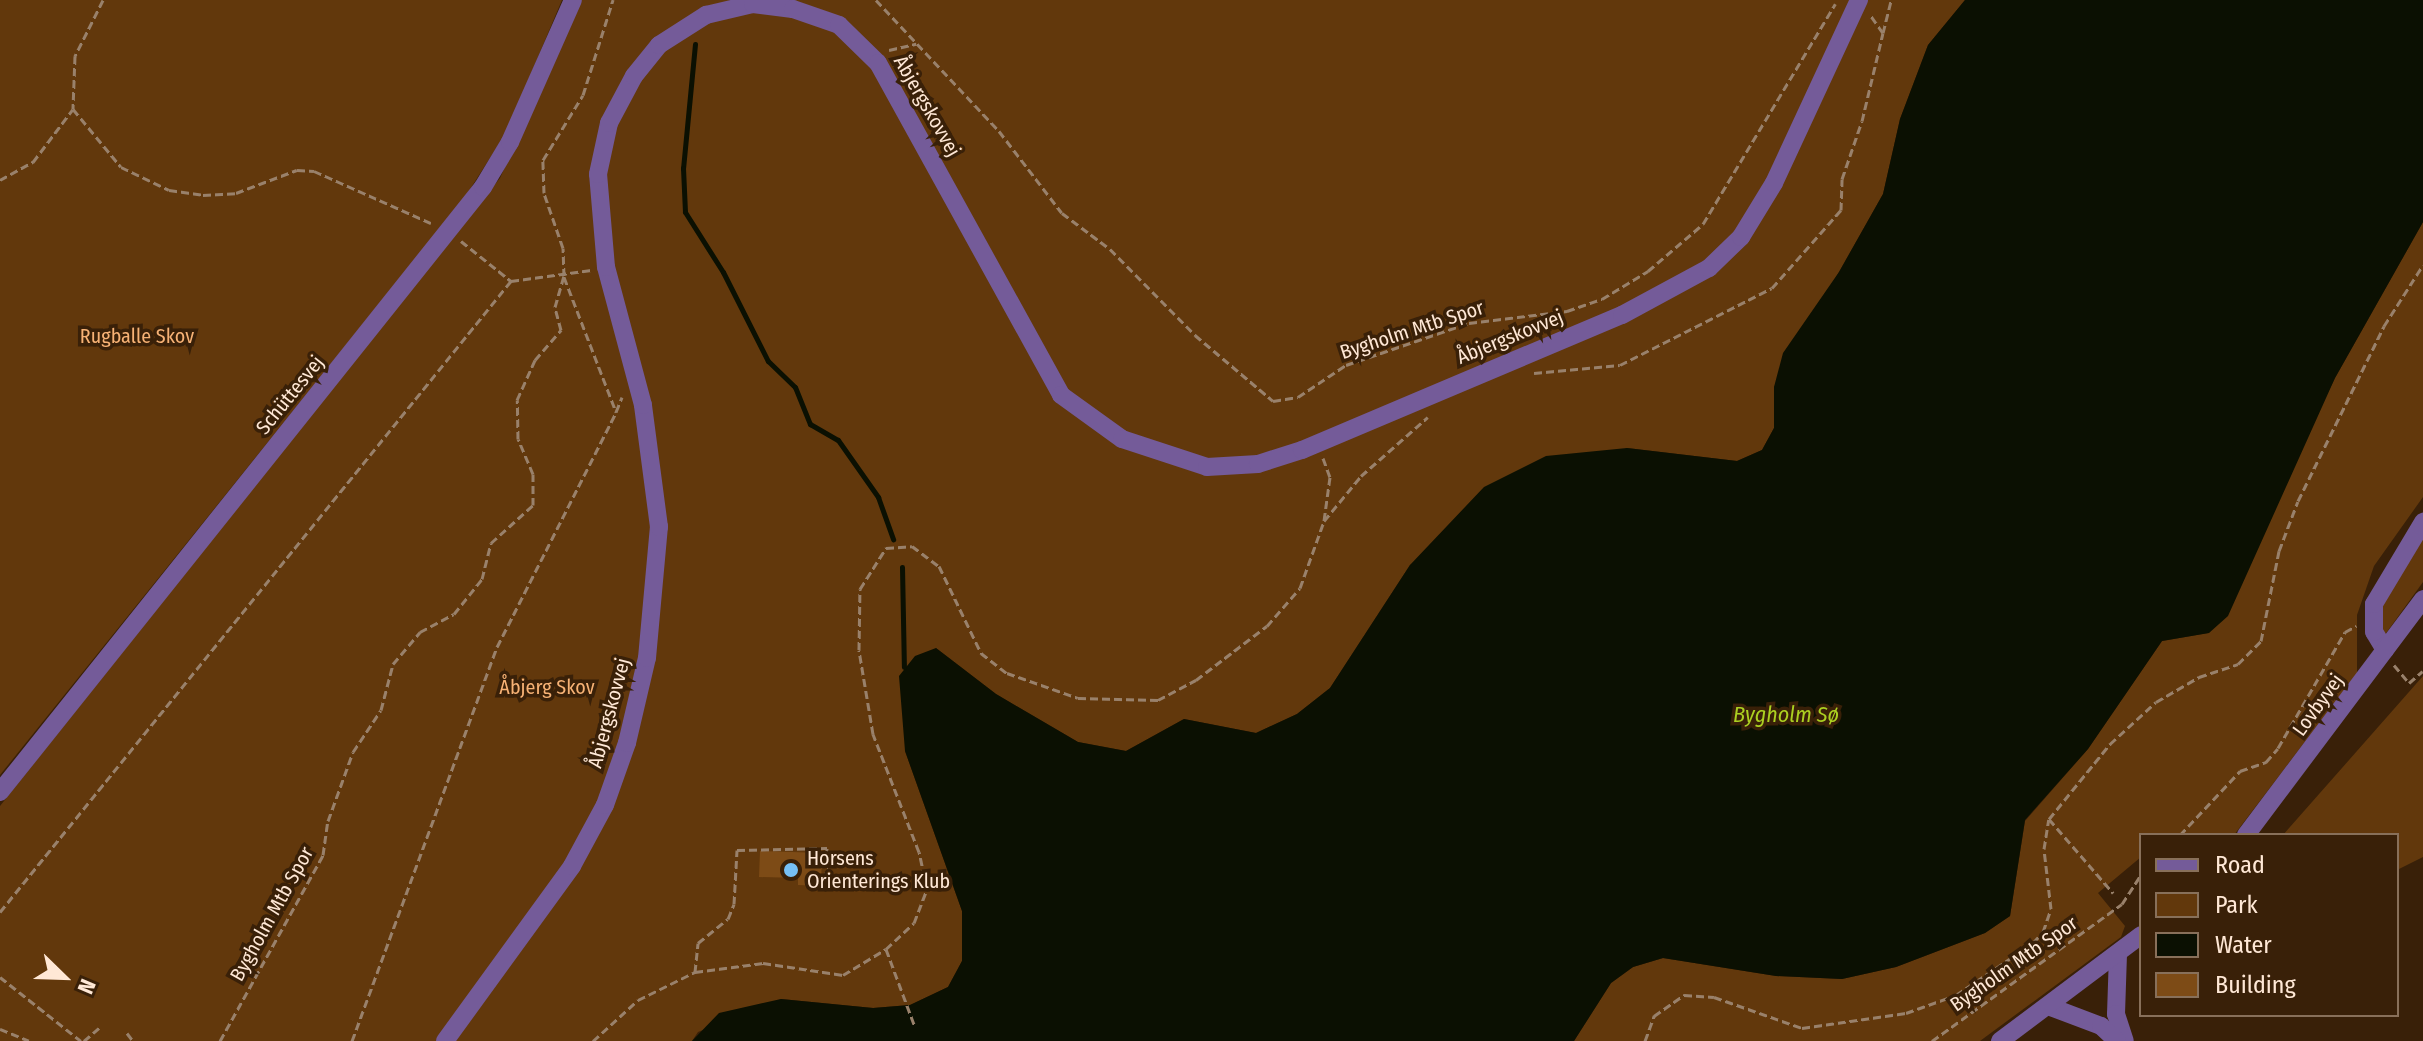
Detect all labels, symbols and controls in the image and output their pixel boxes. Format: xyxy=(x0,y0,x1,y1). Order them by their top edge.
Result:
street label: Åbjergskovvej xyxy=(888,51,966,161)
street label: Bygholm Mtb Spor xyxy=(1337,295,1487,365)
street label: Åbjergskovvej xyxy=(1453,305,1567,369)
park label: Rugballe Skov xyxy=(80,324,194,348)
street label: Schüttesvej xyxy=(251,351,329,439)
street label: Åbjergskovvej xyxy=(583,655,635,771)
street label: Lovbyvej xyxy=(2287,669,2349,741)
park label: Åbjerg Skov xyxy=(499,675,595,699)
water label: Bygholm Sø xyxy=(1733,702,1839,728)
legend xyxy=(2139,833,2399,1017)
street label: Bygholm Mtb Spor xyxy=(225,843,319,985)
place label: Horsens Orienterings Klub xyxy=(807,846,950,893)
text: Road xyxy=(2215,851,2265,879)
marker: Horsens Orienterings Klub xyxy=(782,861,800,879)
text: Park xyxy=(2215,891,2258,919)
street label: Bygholm Mtb Spor xyxy=(1946,911,2082,1017)
text: Water xyxy=(2215,931,2272,959)
north arrow xyxy=(24,937,104,1017)
text: Building xyxy=(2215,971,2296,999)
text: N xyxy=(72,975,102,998)

